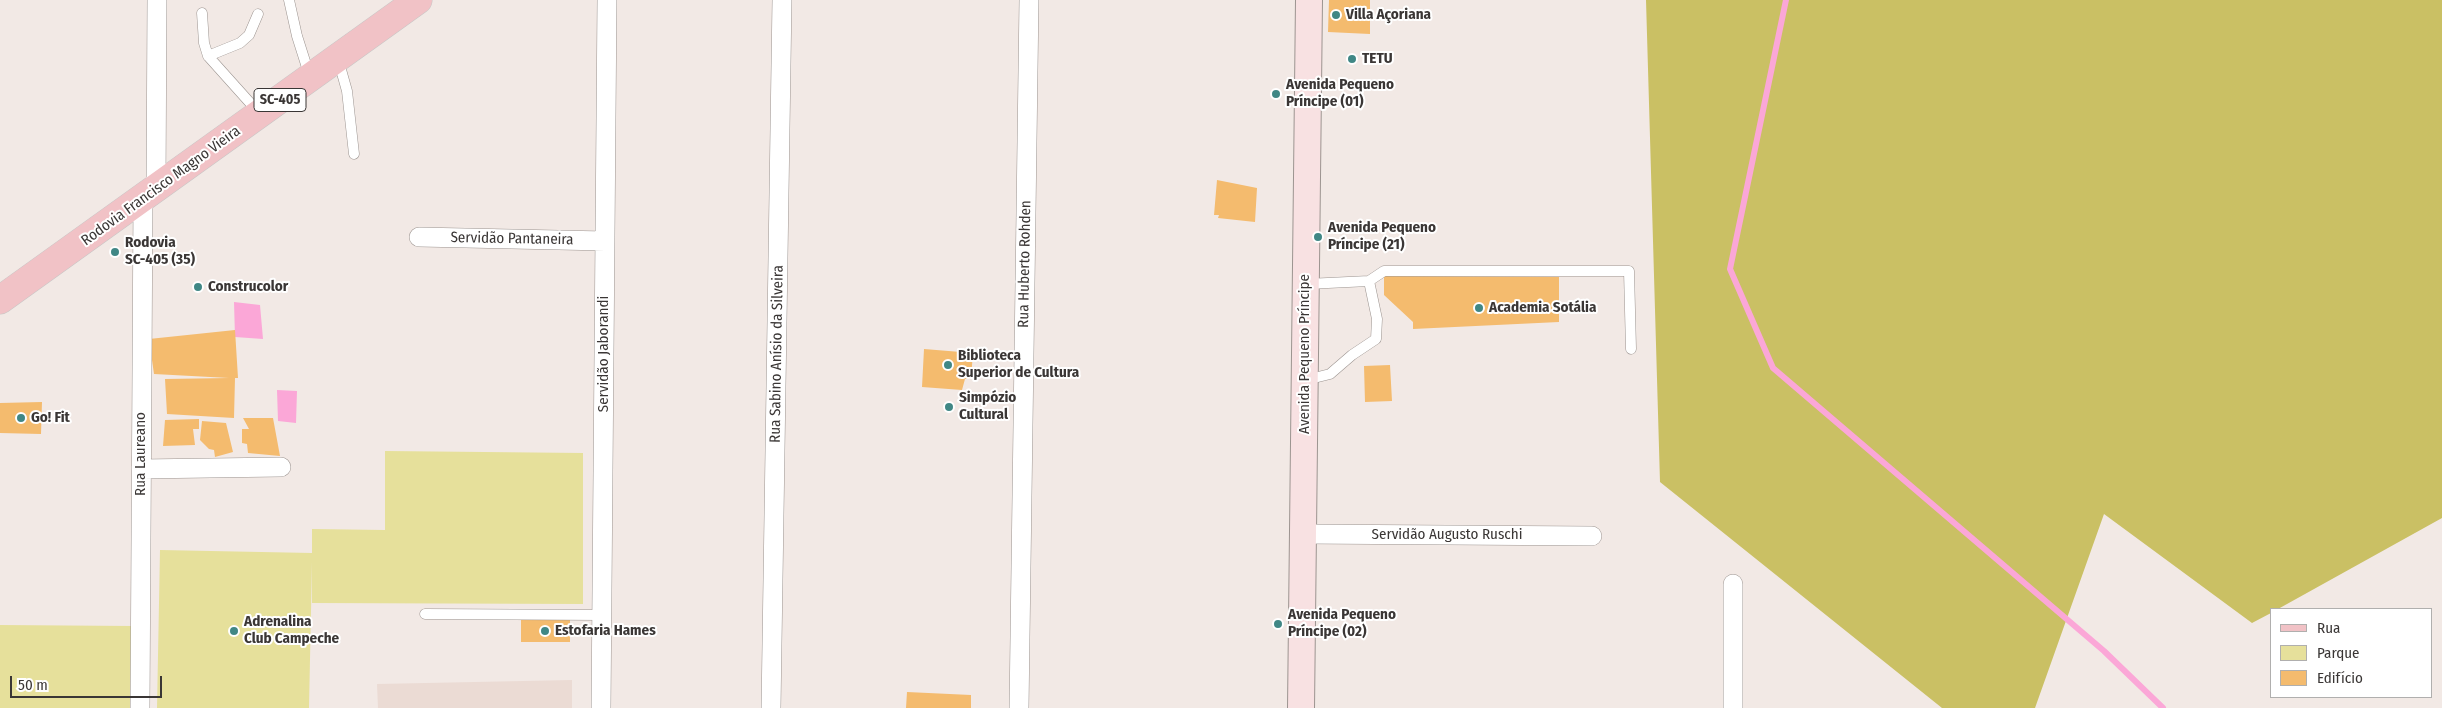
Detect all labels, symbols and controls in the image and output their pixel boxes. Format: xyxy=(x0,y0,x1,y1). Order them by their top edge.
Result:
place label: Villa Açoriana xyxy=(1346,6,1431,24)
marker: Villa Açoriana xyxy=(1330,9,1342,21)
place label: TETU xyxy=(1362,50,1393,68)
marker: TETU xyxy=(1346,53,1358,65)
place label: Avenida Pequeno Príncipe (01) xyxy=(1286,76,1394,111)
road number: SC-405 xyxy=(254,88,306,112)
marker: Avenida Pequeno Príncipe (01) xyxy=(1270,88,1282,100)
street label: Rodovia Francisco Magno Vieira xyxy=(78,122,244,250)
street label: Rua Huberto Rohden xyxy=(1015,200,1035,328)
place label: Avenida Pequeno Príncipe (21) xyxy=(1328,219,1436,254)
street label: Servidão Pantaneira xyxy=(450,229,574,249)
marker: Avenida Pequeno Príncipe (21) xyxy=(1312,231,1324,243)
place label: Rodovia SC-405 (35) xyxy=(125,234,195,269)
marker: Rodovia SC-405 (35) xyxy=(109,246,121,258)
street label: Rua Sabino Anísio da Silveira xyxy=(766,265,788,443)
street label: Avenida Pequeno Príncipe xyxy=(1296,274,1314,434)
place label: Construcolor xyxy=(208,278,288,296)
marker: Construcolor xyxy=(192,281,204,293)
street label: Servidão Jaborandi xyxy=(595,296,613,412)
place label: Academia Sotália xyxy=(1489,299,1596,317)
marker: Academia Sotália xyxy=(1473,302,1485,314)
place label: Biblioteca Superior de Cultura xyxy=(958,347,1079,382)
marker: Biblioteca Superior de Cultura xyxy=(942,359,954,371)
place label: Simpózio Cultural xyxy=(959,389,1016,424)
marker: Simpózio Cultural xyxy=(943,401,955,413)
place label: Go! Fit xyxy=(31,409,70,427)
marker: Go! Fit xyxy=(15,412,27,424)
street label: Rua Laureano xyxy=(132,412,150,496)
street label: Servidão Augusto Ruschi xyxy=(1372,526,1522,544)
place label: Avenida Pequeno Príncipe (02) xyxy=(1288,606,1396,641)
legend xyxy=(2270,608,2432,698)
place label: Adrenalina Club Campeche xyxy=(244,613,339,648)
marker: Avenida Pequeno Príncipe (02) xyxy=(1272,618,1284,630)
text: Rua xyxy=(2317,619,2340,637)
place label: Estofaria Hames xyxy=(555,622,656,640)
marker: Adrenalina Club Campeche xyxy=(228,625,240,637)
marker: Estofaria Hames xyxy=(539,625,551,637)
text: Parque xyxy=(2317,644,2360,662)
scale bar xyxy=(12,666,165,698)
text: Edifício xyxy=(2317,669,2363,687)
text: 50 m xyxy=(18,676,48,694)

